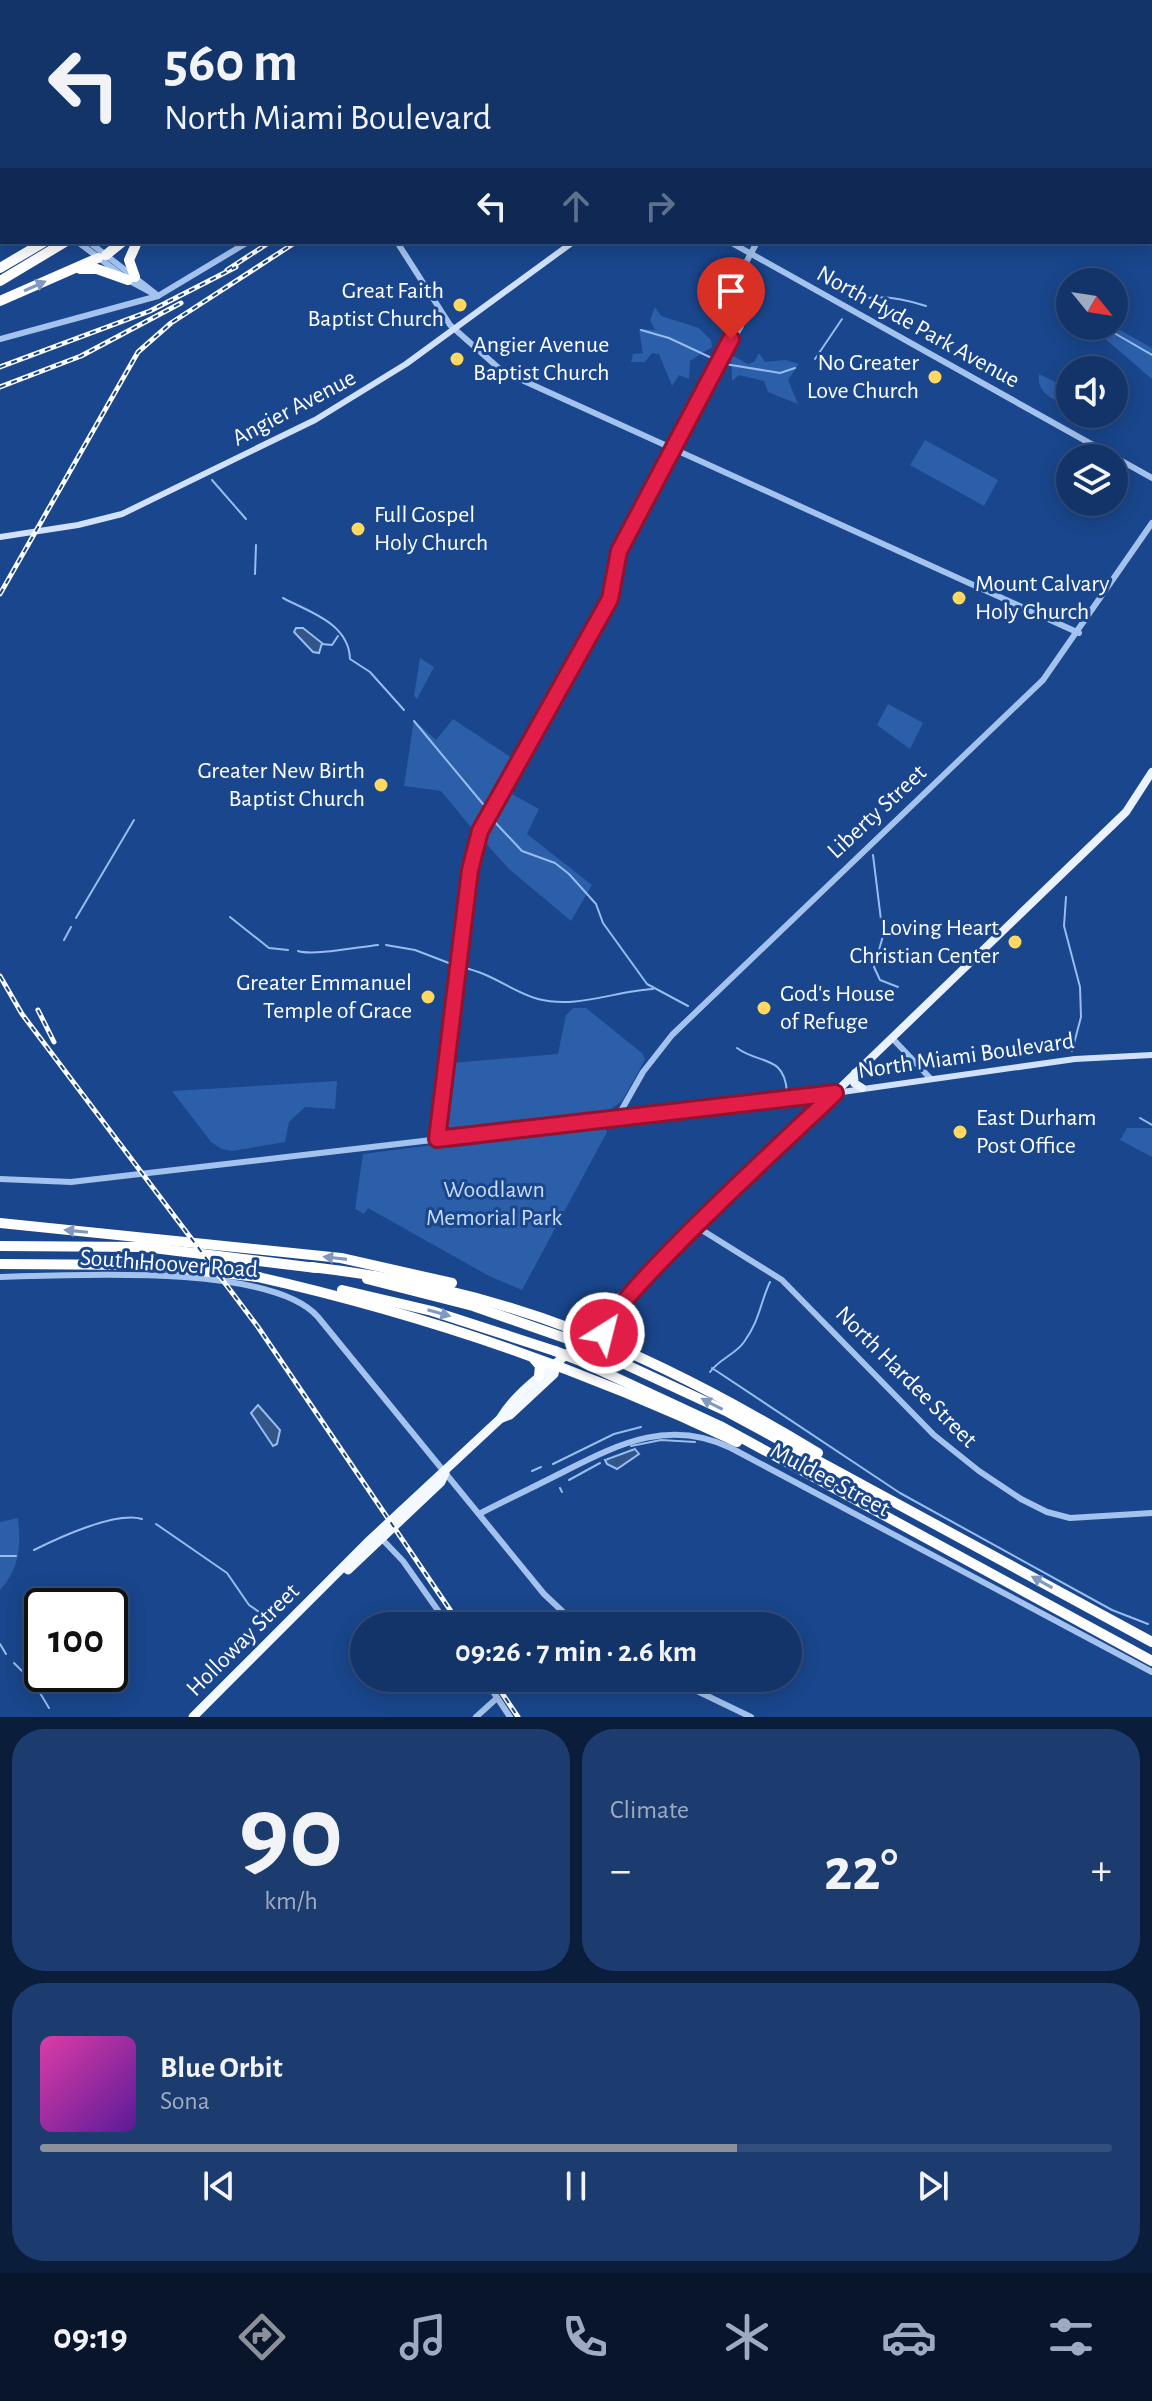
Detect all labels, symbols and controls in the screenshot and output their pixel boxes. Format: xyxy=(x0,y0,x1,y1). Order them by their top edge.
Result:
icon: left xyxy=(32,32,136,136)
text: 560 m xyxy=(164,35,298,91)
text: North Miami Boulevard xyxy=(164,100,491,136)
icon: left xyxy=(470,184,514,228)
icon: ahead xyxy=(554,184,598,228)
icon: right xyxy=(638,184,682,228)
pin xyxy=(697,257,765,339)
street label: North Hyde Park Avenue xyxy=(813,261,1023,393)
north arrow xyxy=(1056,268,1128,340)
map controls xyxy=(1056,268,1128,516)
icon: arrive xyxy=(709,269,753,313)
place label: Great Faith Baptist Church xyxy=(307,279,444,331)
one-way arrow xyxy=(23,280,47,293)
marker: Great Faith Baptist Church xyxy=(451,296,469,314)
place label: Angier Avenue Baptist Church xyxy=(473,333,610,385)
marker: Angier Avenue Baptist Church xyxy=(448,350,466,368)
place label: No Greater Love Church xyxy=(807,351,919,403)
button: sound xyxy=(1056,356,1128,428)
street label: Angier Avenue xyxy=(228,365,360,451)
marker: No Greater Love Church xyxy=(926,368,944,386)
button: layers xyxy=(1056,444,1128,516)
place label: Full Gospel Holy Church xyxy=(374,503,488,555)
marker: Full Gospel Holy Church xyxy=(349,520,367,538)
place label: Mount Calvary Holy Church xyxy=(975,572,1110,624)
marker: Mount Calvary Holy Church xyxy=(950,589,968,607)
place label: Greater New Birth Baptist Church xyxy=(197,759,365,811)
street label: Liberty Street xyxy=(823,760,931,864)
marker: Greater New Birth Baptist Church xyxy=(372,776,390,794)
place label: Loving Heart Christian Center xyxy=(850,916,999,968)
marker: Loving Heart Christian Center xyxy=(1006,933,1024,951)
place label: Greater Emmanuel Temple of Grace xyxy=(236,971,412,1023)
place label: God's House of Refuge xyxy=(780,982,895,1034)
marker: Greater Emmanuel Temple of Grace xyxy=(419,988,437,1006)
marker: God's House of Refuge xyxy=(755,999,773,1017)
street label: North Miami Boulevard xyxy=(856,1029,1076,1083)
place label: East Durham Post Office xyxy=(976,1106,1096,1158)
marker: East Durham Post Office xyxy=(951,1123,969,1141)
park label: Woodlawn Memorial Park xyxy=(426,1178,562,1230)
one-way arrow xyxy=(63,1224,88,1237)
street label: South Hoover Road xyxy=(79,1246,259,1282)
one-way arrow xyxy=(322,1251,347,1264)
position arrow xyxy=(562,1291,646,1375)
street label: North Hardee Street xyxy=(831,1302,981,1452)
one-way arrow xyxy=(427,1308,452,1320)
one-way arrow xyxy=(701,1398,724,1411)
street label: Muldee Street xyxy=(766,1439,894,1522)
one-way arrow xyxy=(1031,1576,1054,1589)
street label: Holloway Street xyxy=(182,1579,304,1701)
speed limit sign: 100 xyxy=(24,1588,128,1692)
text: 09:26 · 7 min · 2.6 km xyxy=(455,1637,697,1667)
text: 90 xyxy=(239,1782,343,1886)
text: Climate xyxy=(610,1797,689,1823)
text: 22° xyxy=(824,1841,898,1901)
text: − xyxy=(610,1849,631,1893)
text: + xyxy=(1091,1849,1112,1893)
text: km/h xyxy=(264,1888,318,1914)
text: Blue Orbit xyxy=(160,2053,283,2083)
text: Sona xyxy=(160,2088,210,2114)
icon: previous xyxy=(197,2164,241,2208)
icon: pause xyxy=(554,2164,598,2208)
icon: next xyxy=(911,2164,955,2208)
icon: directions xyxy=(234,2309,290,2365)
icon: music xyxy=(395,2309,451,2365)
icon: phone xyxy=(557,2309,613,2365)
icon: climate xyxy=(719,2309,775,2365)
icon: car xyxy=(881,2309,937,2365)
icon: filters xyxy=(1043,2309,1099,2365)
text: 09:19 xyxy=(53,2319,128,2355)

